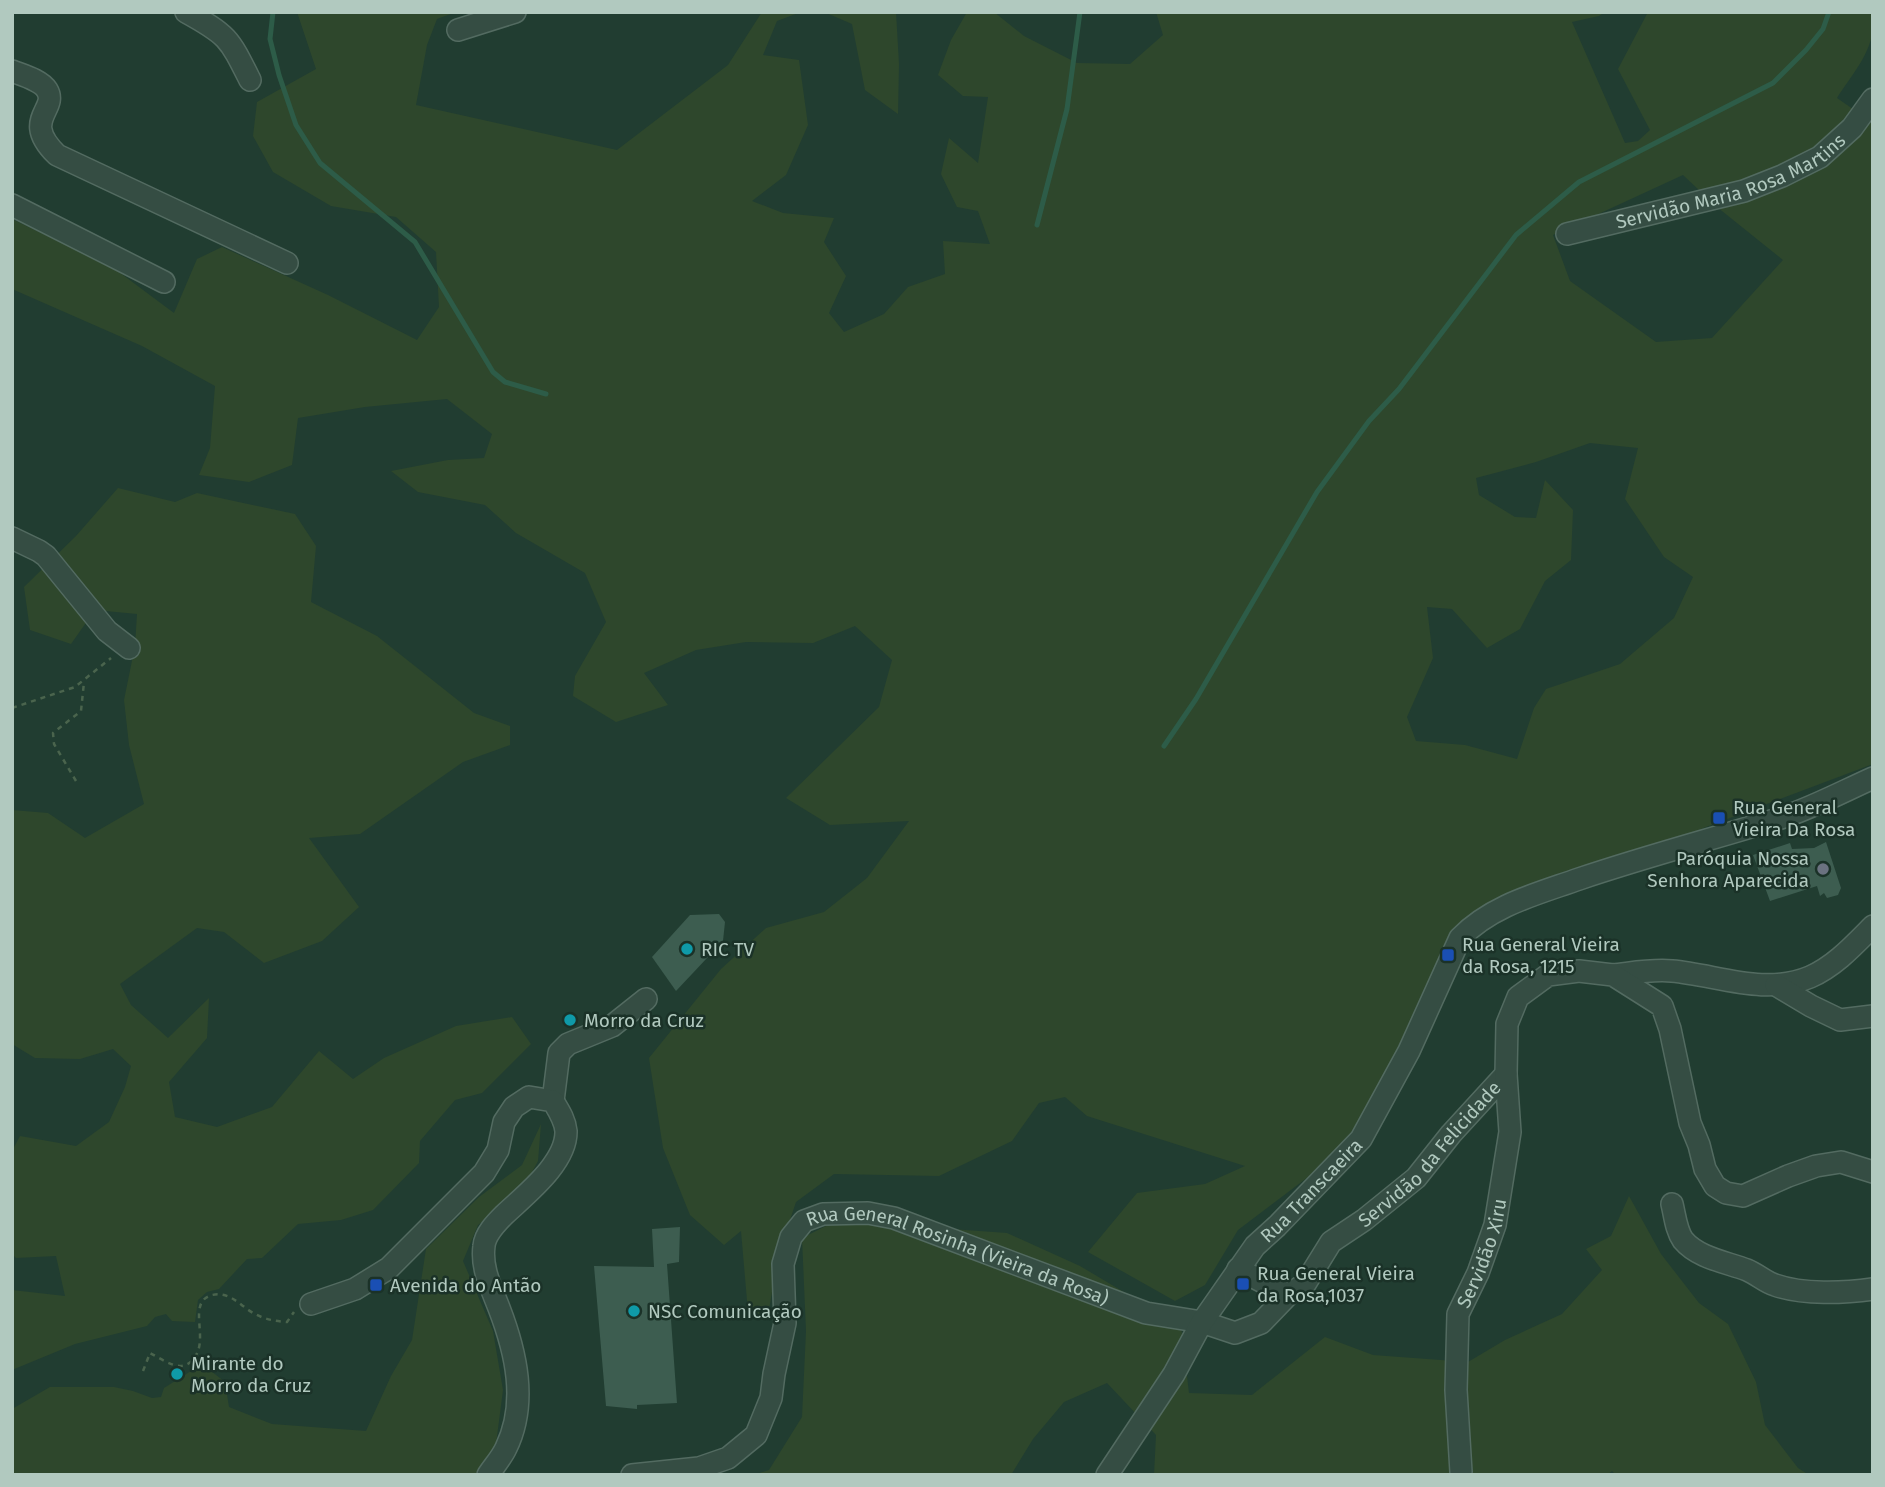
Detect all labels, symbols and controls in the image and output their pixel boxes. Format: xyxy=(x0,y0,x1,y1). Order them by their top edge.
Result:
street label: Servidão Maria Rosa Martins xyxy=(1613,129,1850,234)
place label: Rua General Vieira Da Rosa xyxy=(1733,796,1855,841)
marker: Rua General Vieira Da Rosa xyxy=(1711,810,1727,826)
place label: Paróquia Nossa Senhora Aparecida xyxy=(1647,847,1809,892)
marker: Paróquia Nossa Senhora Aparecida xyxy=(1815,861,1831,877)
place label: Rua General Vieira da Rosa, 1215 xyxy=(1462,933,1620,978)
place label: RIC TV xyxy=(701,938,755,961)
marker: RIC TV xyxy=(679,941,695,957)
marker: Rua General Vieira da Rosa, 1215 xyxy=(1440,947,1456,963)
place label: Morro da Cruz xyxy=(584,1009,704,1032)
marker: Morro da Cruz xyxy=(562,1012,578,1028)
street label: Servidão da Felicidade xyxy=(1354,1076,1506,1232)
street label: Rua Transcaeira xyxy=(1256,1134,1367,1248)
street label: Servidão Xiru xyxy=(1452,1197,1511,1312)
street label: Rua General Rosinha (Vieira da Rosa) xyxy=(803,1202,1112,1310)
place label: Rua General Vieira da Rosa,1037 xyxy=(1257,1262,1415,1307)
place label: Avenida do Antão xyxy=(390,1274,541,1297)
marker: Rua General Vieira da Rosa,1037 xyxy=(1235,1276,1251,1292)
marker: Avenida do Antão xyxy=(368,1277,384,1293)
place label: NSC Comunicação xyxy=(648,1300,802,1323)
marker: NSC Comunicação xyxy=(626,1303,642,1319)
place label: Mirante do Morro da Cruz xyxy=(191,1352,311,1397)
marker: Mirante do Morro da Cruz xyxy=(169,1366,185,1382)

